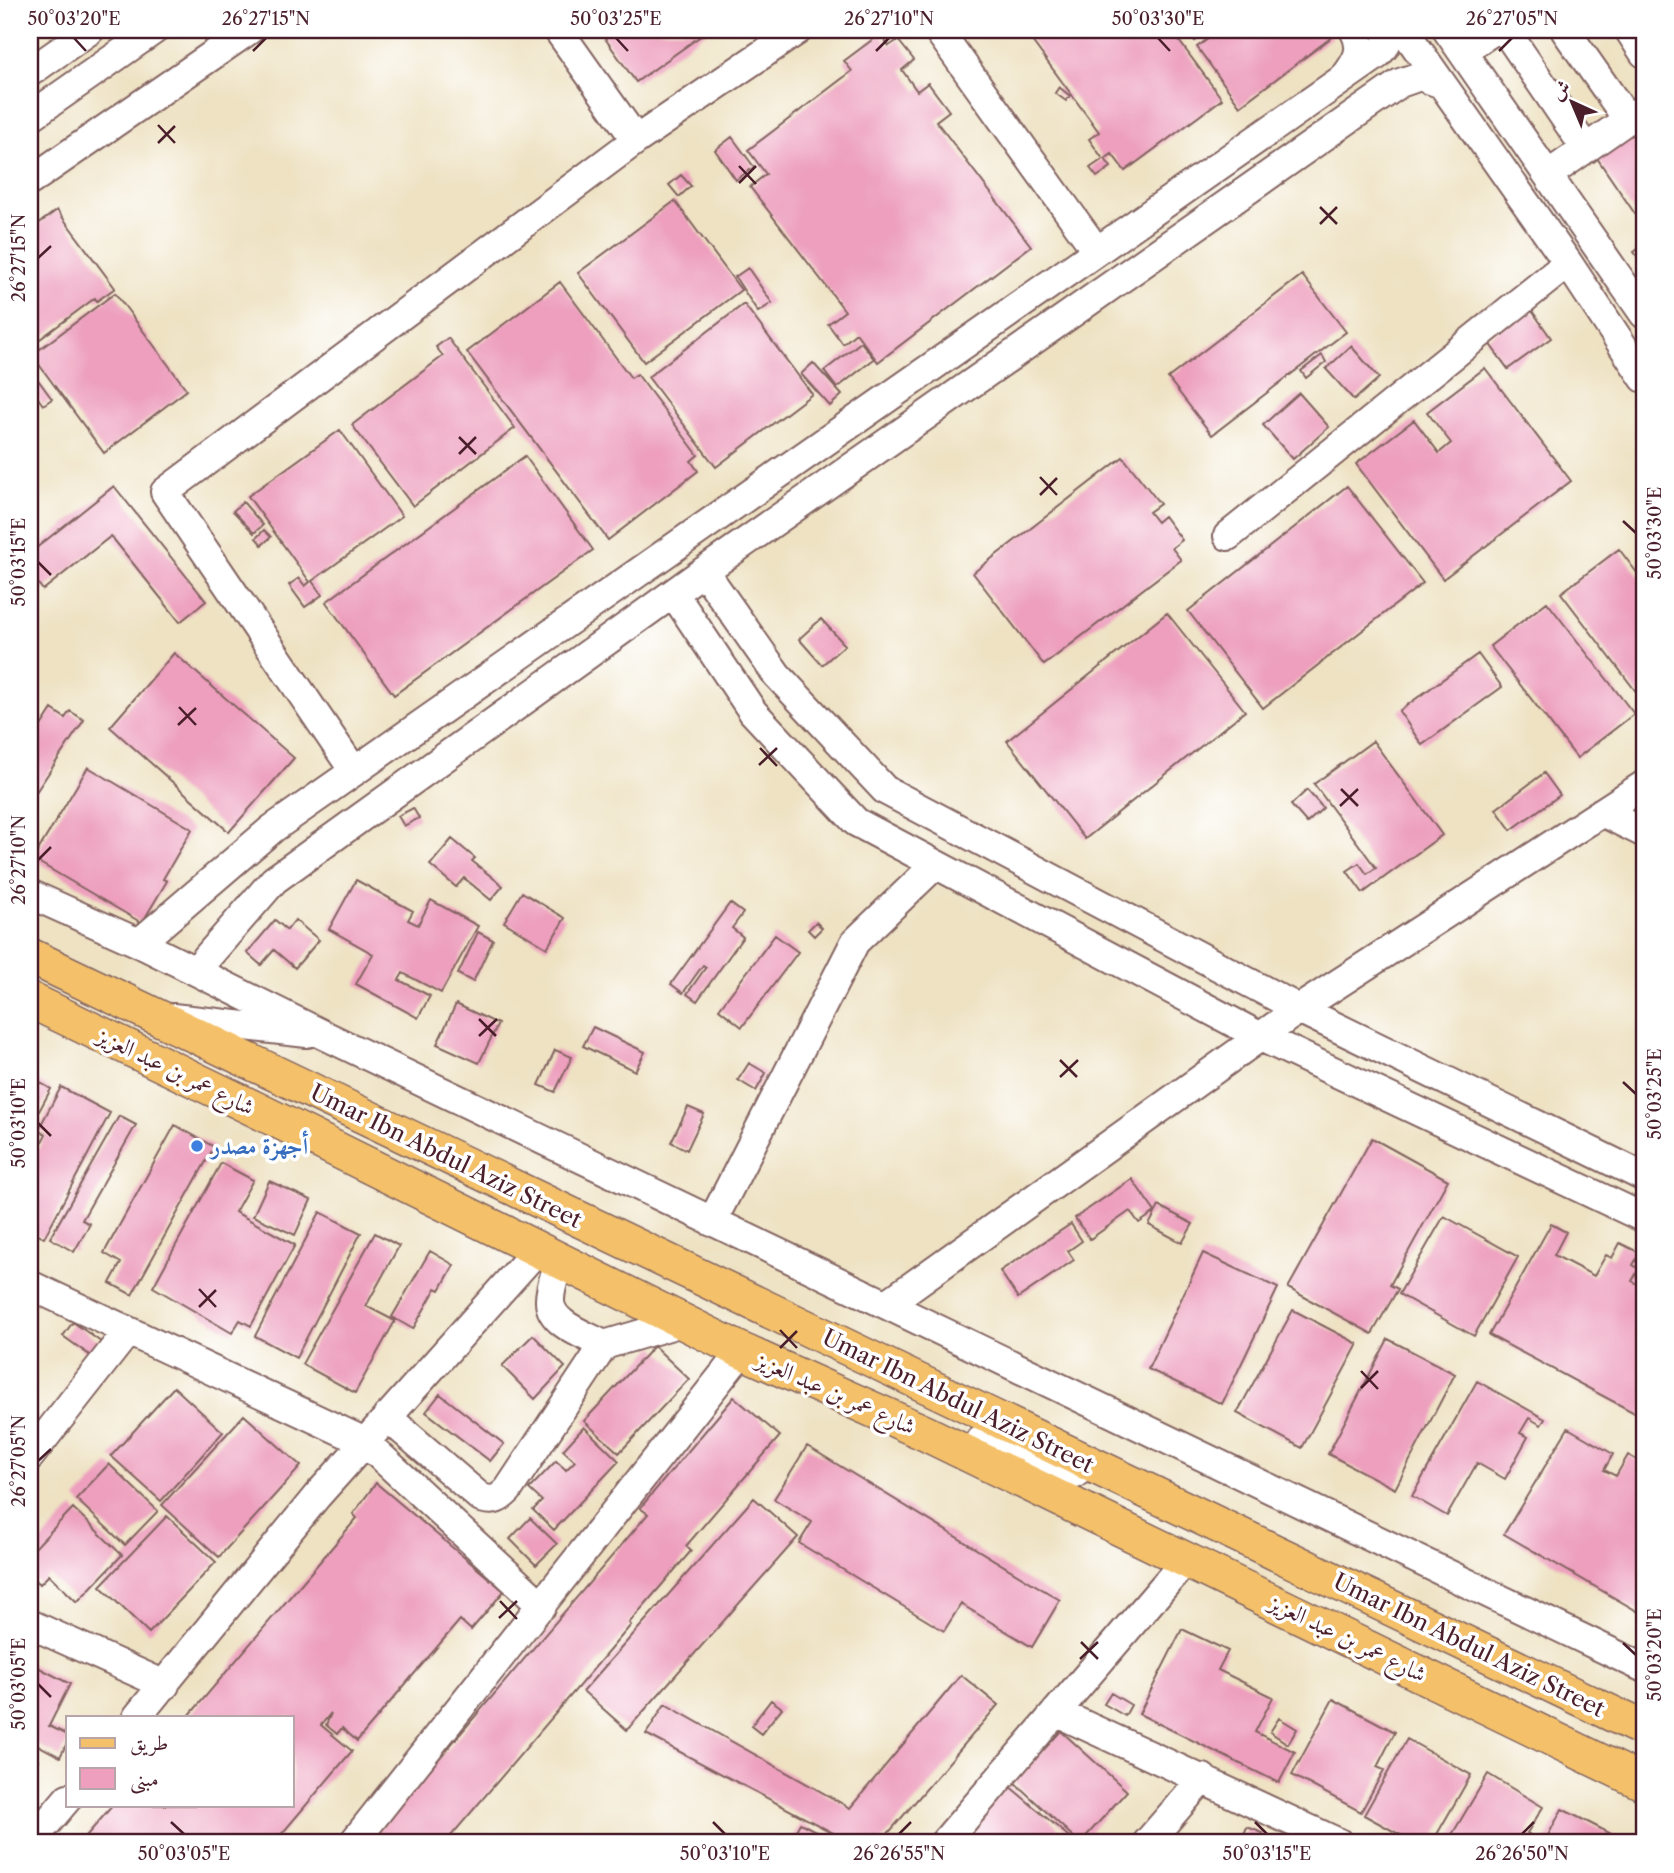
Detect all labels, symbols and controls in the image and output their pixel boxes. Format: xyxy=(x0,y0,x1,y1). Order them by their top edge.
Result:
text: 50°03'20"E xyxy=(27,8,121,30)
text: 26°27'15"N xyxy=(222,8,310,30)
text: 50°03'25"E xyxy=(570,8,662,30)
text: 26°27'10"N xyxy=(844,8,934,30)
text: 50°03'30"E xyxy=(1112,8,1204,30)
text: 26°27'05"N xyxy=(1466,8,1558,30)
north arrow xyxy=(1538,66,1608,136)
text: ش xyxy=(1546,75,1575,105)
text: 26°27'15"N xyxy=(8,214,30,302)
text: 50°03'30"E xyxy=(1644,487,1666,579)
text: 50°03'15"E xyxy=(8,518,30,606)
text: 26°27'10"N xyxy=(8,815,30,905)
street label: شارع عمر بن عبد العزيز xyxy=(88,1020,259,1127)
text: 50°03'25"E xyxy=(1644,1048,1666,1140)
text: 50°03'10"E xyxy=(8,1078,30,1168)
street label: Umar Ibn Abdul Aziz Street xyxy=(306,1078,586,1234)
place label: أجهزة مصدر xyxy=(208,1130,309,1161)
marker: أجهزة مصدر xyxy=(189,1138,205,1154)
street label: Umar Ibn Abdul Aziz Street xyxy=(818,1323,1098,1479)
street label: شارع عمر بن عبد العزيز xyxy=(748,1345,920,1446)
text: 26°27'05"N xyxy=(8,1415,30,1507)
street label: Umar Ibn Abdul Aziz Street xyxy=(1329,1567,1609,1723)
street label: شارع عمر بن عبد العزيز xyxy=(1260,1587,1431,1694)
text: 50°03'20"E xyxy=(1644,1608,1666,1702)
text: 50°03'05"E xyxy=(8,1638,30,1730)
legend xyxy=(66,1716,294,1806)
text: طريق xyxy=(130,1730,168,1756)
text: مبنى xyxy=(130,1766,159,1794)
text: 50°03'05"E xyxy=(138,1843,230,1865)
text: 50°03'10"E xyxy=(680,1843,770,1865)
text: 26°26'55"N xyxy=(853,1843,945,1865)
text: 50°03'15"E xyxy=(1223,1843,1311,1865)
text: 26°26'50"N xyxy=(1475,1843,1569,1865)

